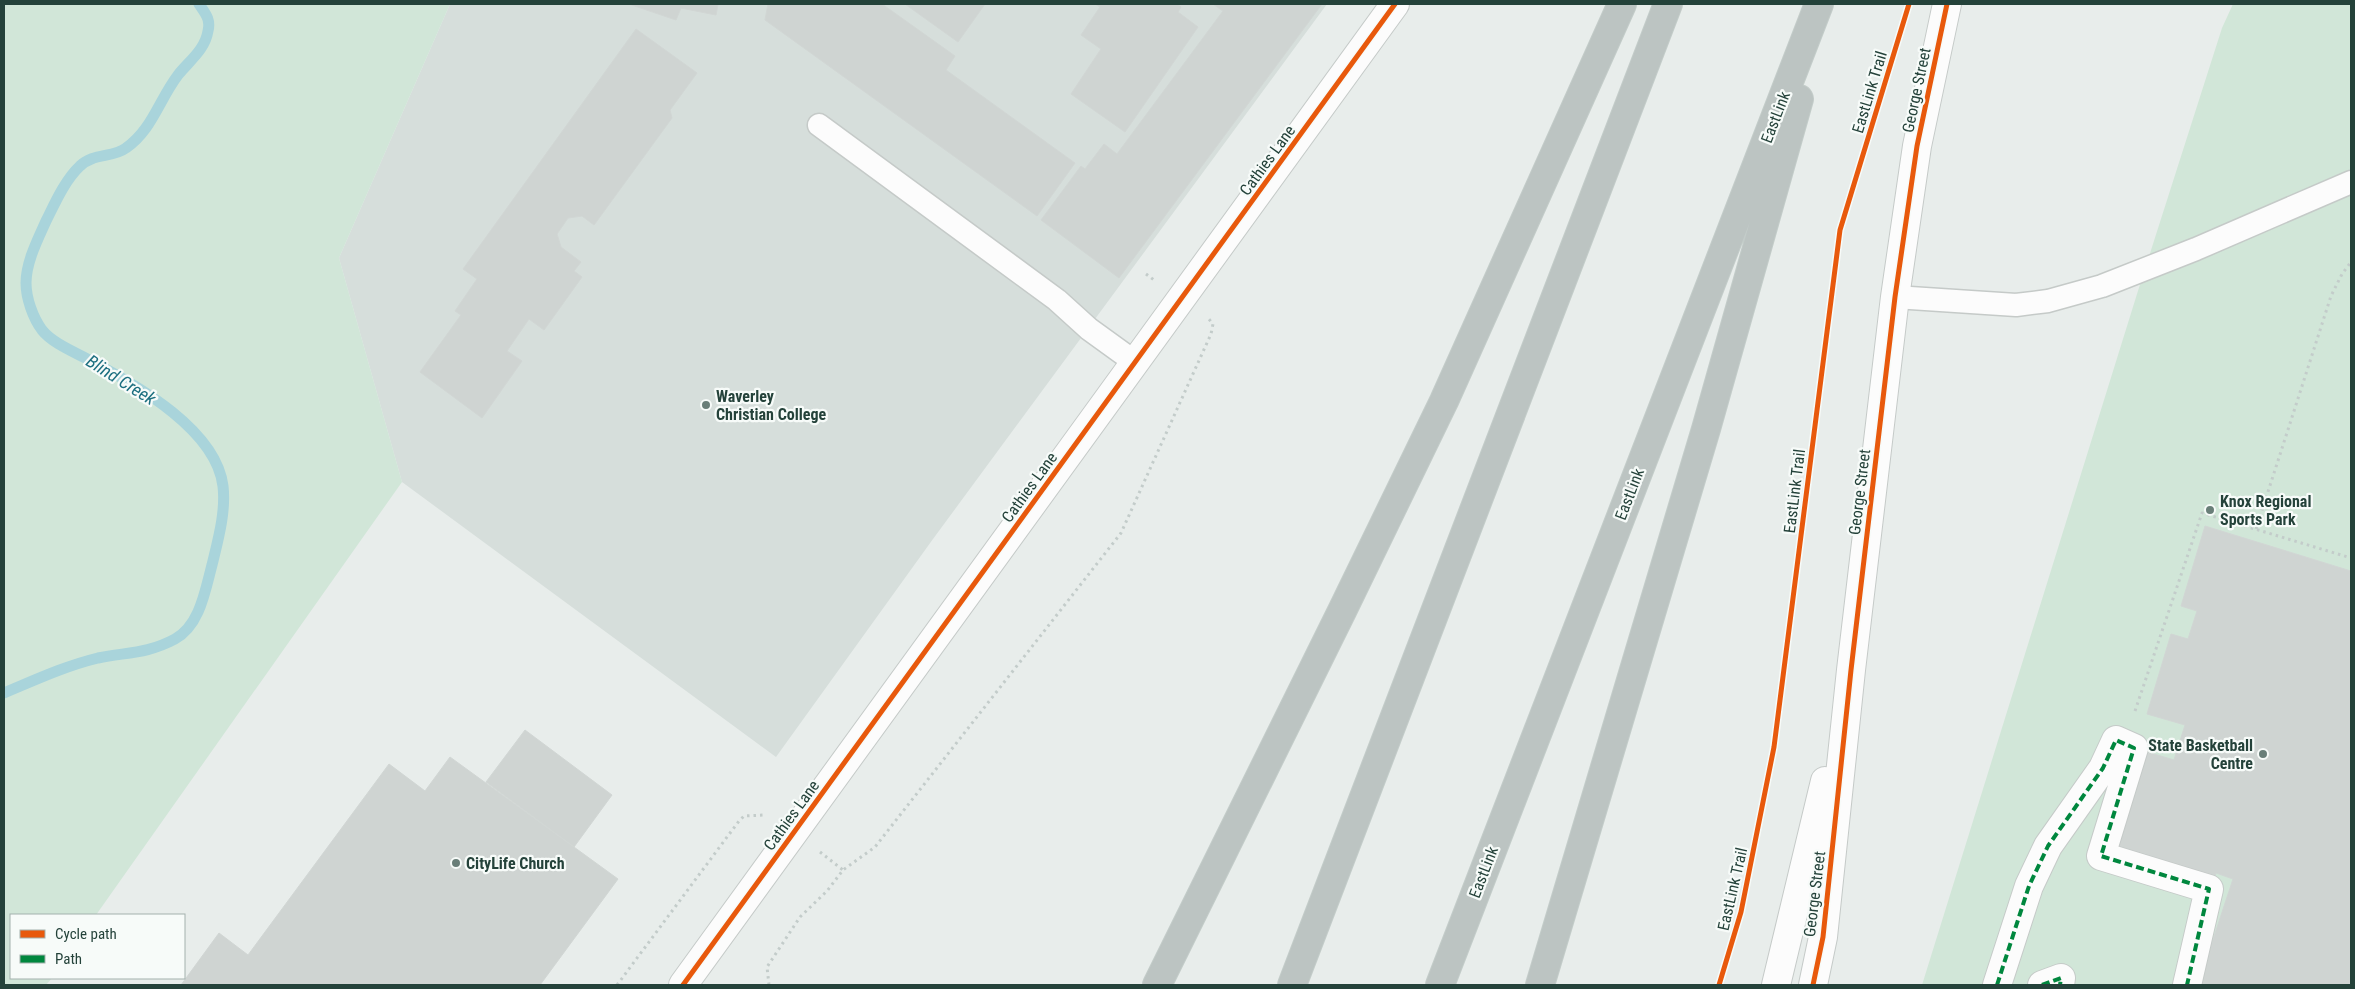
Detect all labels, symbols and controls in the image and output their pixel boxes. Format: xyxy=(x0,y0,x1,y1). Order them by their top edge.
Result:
street label: George Street xyxy=(1898,46,1935,134)
street label: EastLink Trail xyxy=(1848,49,1891,135)
street label: EastLink xyxy=(1757,88,1794,146)
street label: Cathies Lane xyxy=(1236,122,1299,199)
water label: Blind Creek xyxy=(83,350,161,410)
place label: Waverley Christian College xyxy=(716,387,826,424)
marker: Waverley Christian College xyxy=(700,399,712,411)
street label: EastLink Trail xyxy=(1780,448,1809,534)
street label: George Street xyxy=(1845,448,1874,536)
street label: Cathies Lane xyxy=(998,449,1061,526)
street label: EastLink xyxy=(1611,465,1648,523)
place label: Knox Regional Sports Park xyxy=(2220,492,2311,529)
marker: Knox Regional Sports Park xyxy=(2204,504,2216,516)
place label: State Basketball Centre xyxy=(2148,736,2253,773)
marker: State Basketball Centre xyxy=(2257,748,2269,760)
street label: Cathies Lane xyxy=(760,777,823,854)
street label: EastLink xyxy=(1465,843,1502,901)
street label: EastLink Trail xyxy=(1714,846,1751,932)
street label: George Street xyxy=(1800,850,1829,938)
place label: CityLife Church xyxy=(466,854,565,873)
marker: CityLife Church xyxy=(450,857,462,869)
legend xyxy=(10,914,185,979)
text: Cycle path xyxy=(55,925,117,943)
text: Path xyxy=(55,950,82,968)

